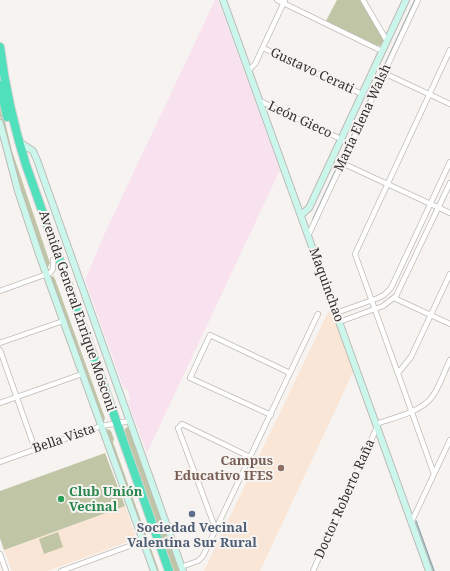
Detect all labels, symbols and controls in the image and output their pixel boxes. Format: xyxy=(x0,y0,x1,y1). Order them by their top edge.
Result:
street label: Gustavo Cerati xyxy=(268,45,356,97)
street label: María Elena Walsh xyxy=(331,62,395,174)
street label: León Gieco xyxy=(266,98,334,142)
street label: Avenida General Enrique Mosconi xyxy=(35,208,119,414)
street label: Maquinchao xyxy=(305,246,347,324)
street label: Bella Vista xyxy=(31,421,97,457)
street label: Doctor Roberto Raña xyxy=(312,437,378,561)
place label: Campus Educativo IFES xyxy=(174,453,273,484)
marker: Campus Educativo IFES xyxy=(276,463,286,473)
place label: Club Unión Vecinal xyxy=(69,484,142,515)
marker: Club Unión Vecinal xyxy=(56,494,66,504)
marker: Sociedad Vecinal Valentina Sur Rural xyxy=(187,509,197,519)
place label: Sociedad Vecinal Valentina Sur Rural xyxy=(127,520,257,551)

